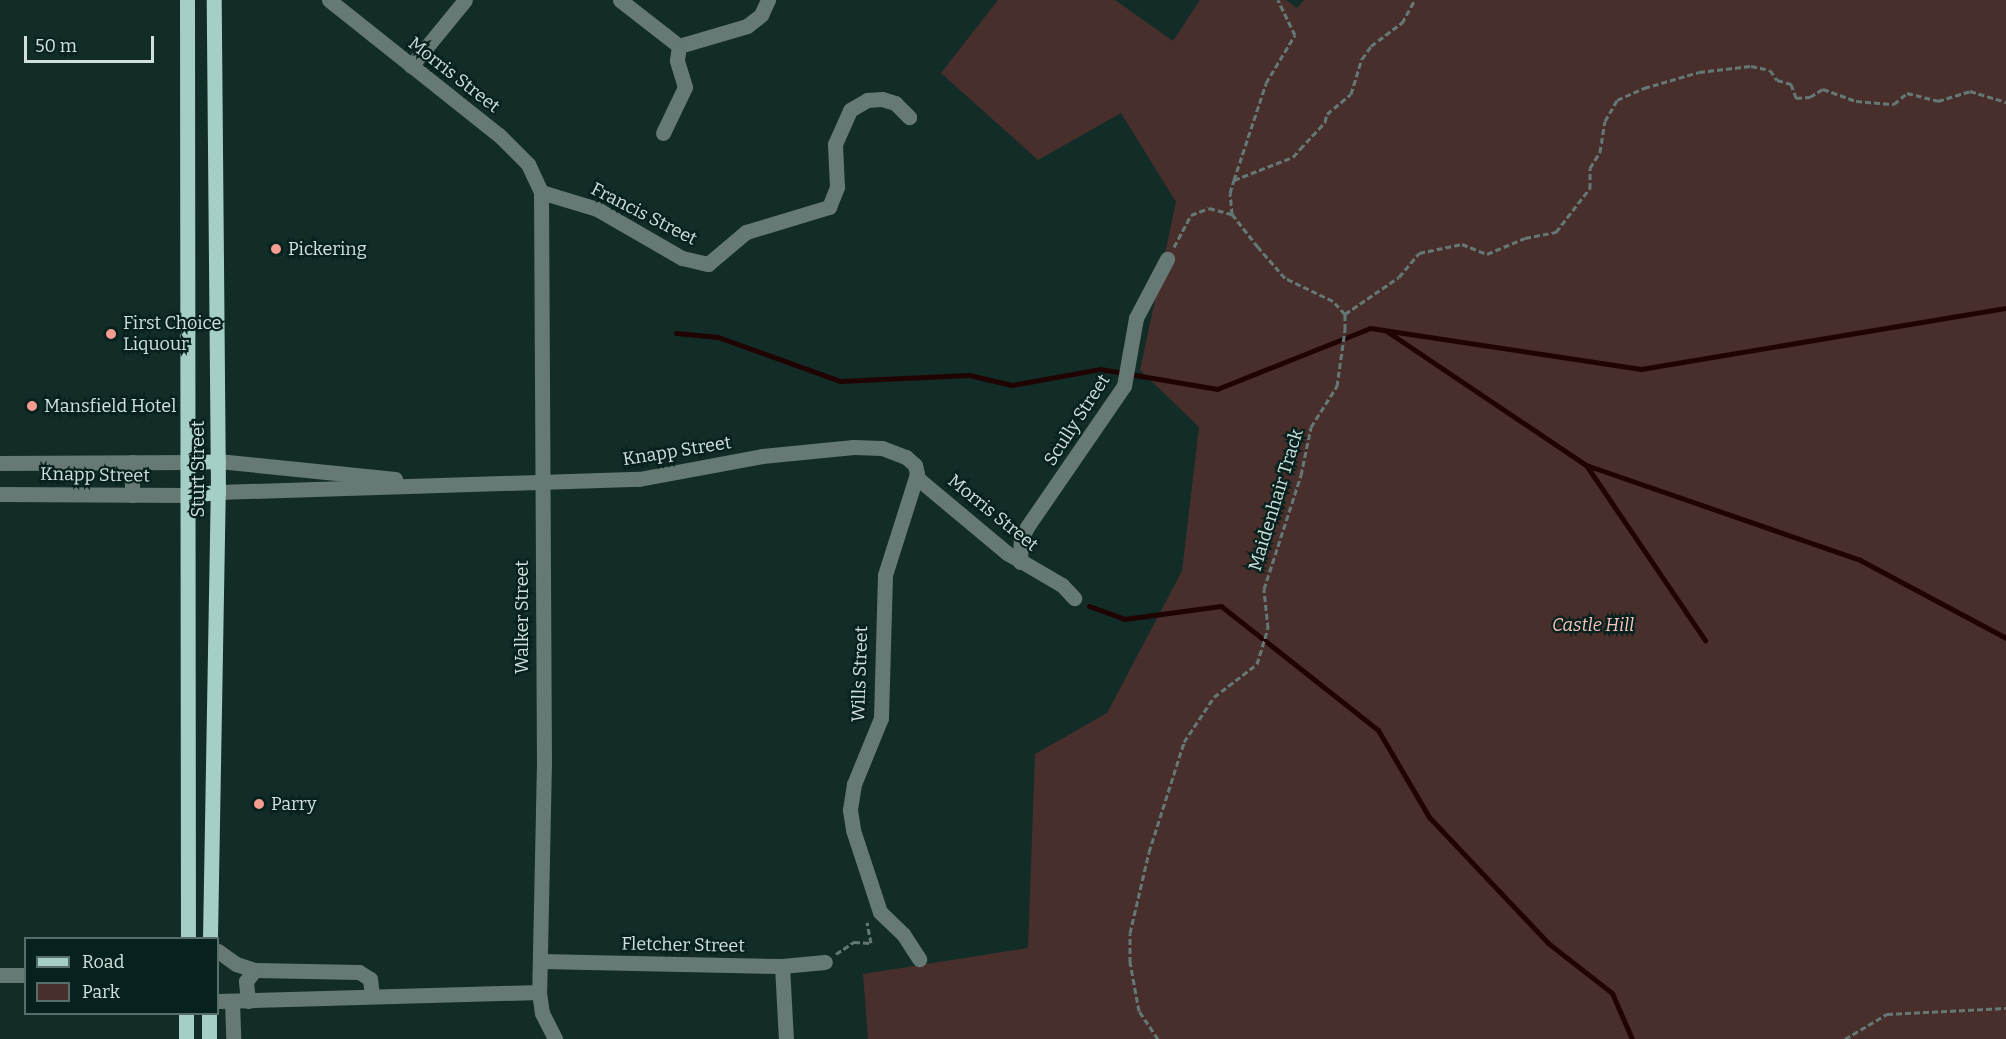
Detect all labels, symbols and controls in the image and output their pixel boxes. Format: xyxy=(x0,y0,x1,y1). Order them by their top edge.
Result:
scale bar xyxy=(27,24,158,62)
street label: Morris Street xyxy=(404,33,504,117)
text: 50 m xyxy=(35,35,77,57)
street label: Francis Street xyxy=(587,178,701,250)
place label: Pickering xyxy=(288,238,367,260)
marker: Pickering xyxy=(269,242,283,256)
place label: First Choice Liquour xyxy=(123,313,221,356)
marker: First Choice Liquour xyxy=(104,327,118,341)
street label: Scully Street xyxy=(1039,370,1115,470)
place label: Mansfield Hotel xyxy=(44,395,176,417)
marker: Mansfield Hotel xyxy=(25,399,39,413)
street label: Sturt Street xyxy=(187,420,209,518)
street label: Maidenhair Track xyxy=(1244,426,1308,574)
street label: Knapp Street xyxy=(621,432,733,470)
street label: Knapp Street xyxy=(40,463,150,487)
street label: Morris Street xyxy=(943,470,1043,556)
street label: Walker Street xyxy=(511,560,533,674)
park label: Castle Hill xyxy=(1552,614,1634,636)
street label: Wills Street xyxy=(848,625,872,723)
place label: Parry xyxy=(271,793,317,815)
marker: Parry xyxy=(252,797,266,811)
street label: Fletcher Street xyxy=(621,933,745,957)
legend xyxy=(24,937,219,1015)
text: Road xyxy=(82,951,124,973)
text: Park xyxy=(82,981,120,1003)

